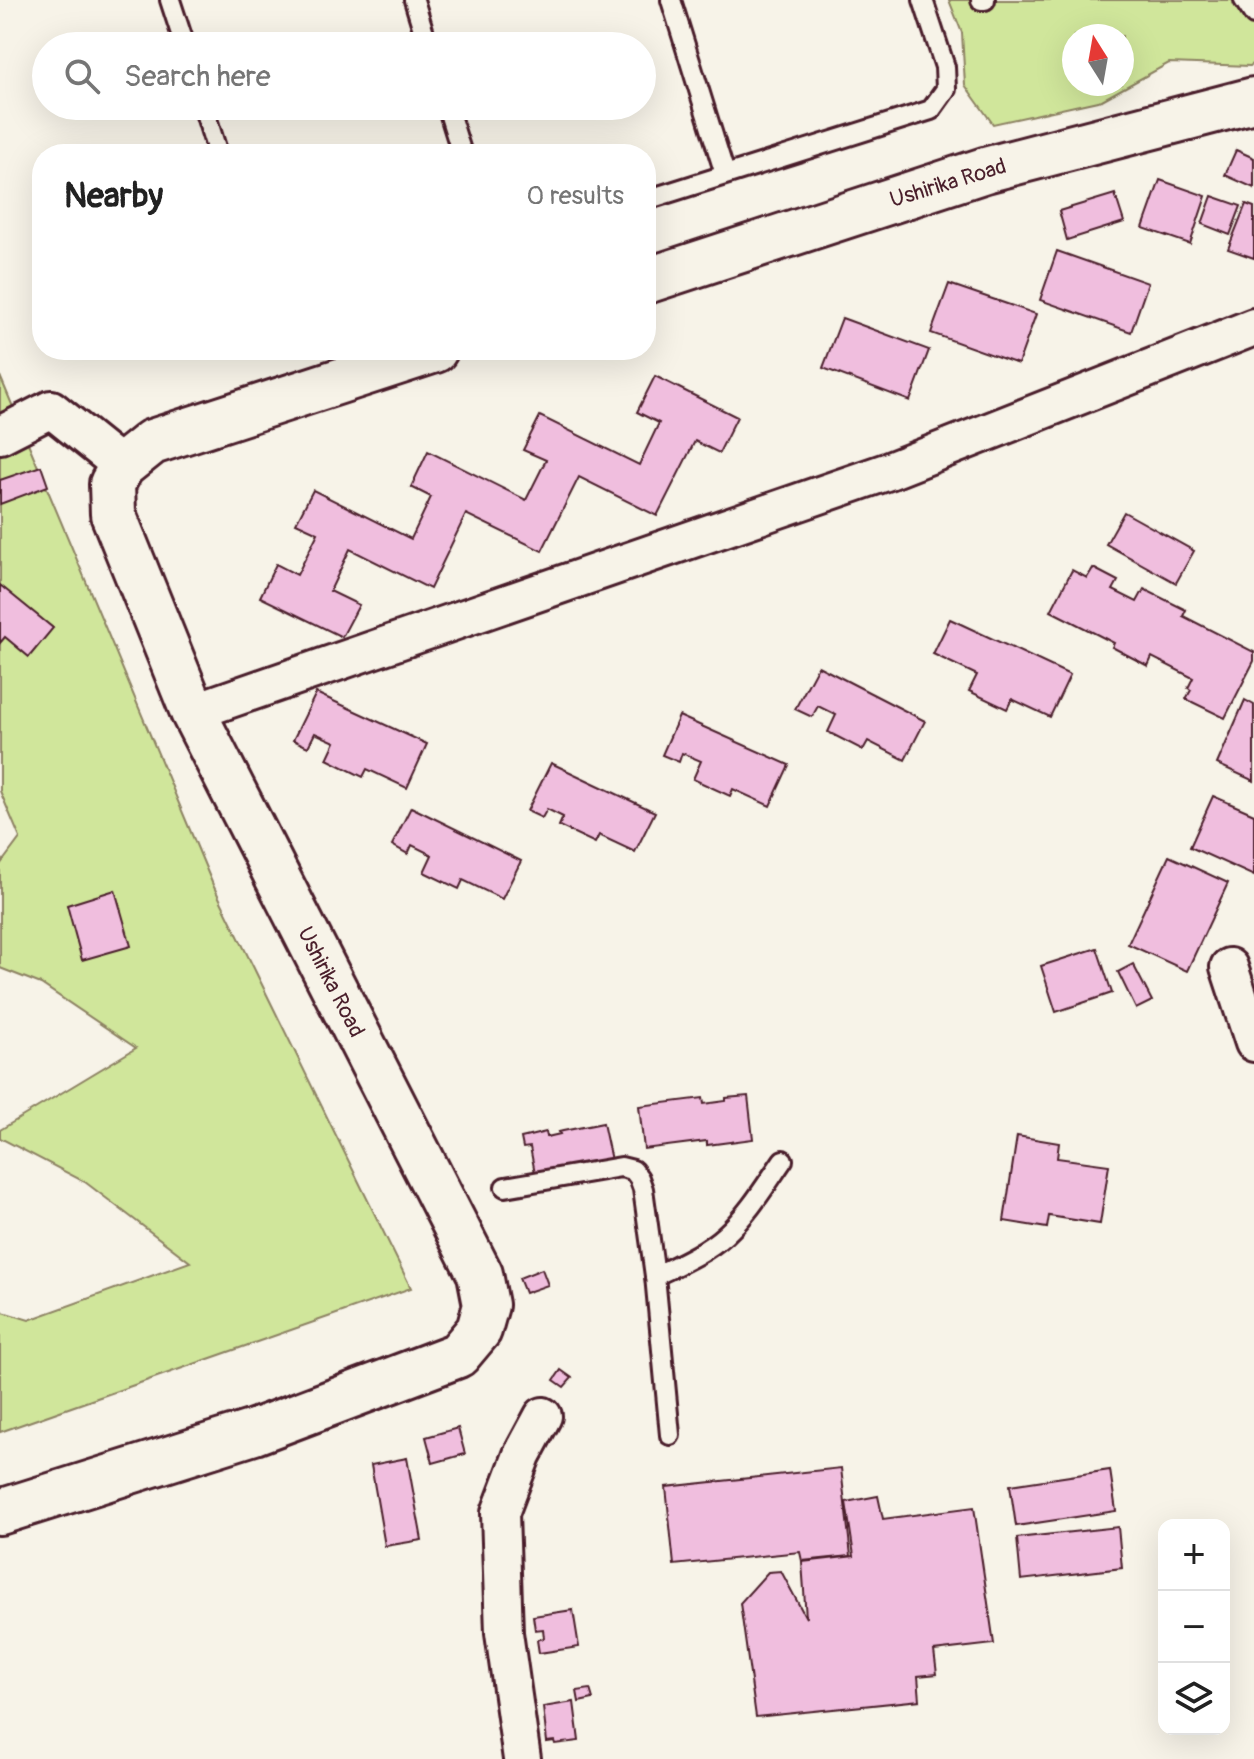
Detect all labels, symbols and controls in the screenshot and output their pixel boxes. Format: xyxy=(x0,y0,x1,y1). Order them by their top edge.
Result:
north arrow xyxy=(1062,24,1134,96)
search box xyxy=(32,32,656,120)
icon: search xyxy=(60,54,104,98)
text: Search here xyxy=(124,58,271,95)
street label: Ushirika Road xyxy=(886,152,1010,214)
text: Nearby xyxy=(64,175,163,218)
text: 0 results xyxy=(527,180,624,212)
street label: Ushirika Road xyxy=(291,922,371,1042)
map controls xyxy=(1158,1519,1230,1735)
button: + xyxy=(1158,1519,1230,1591)
button: − xyxy=(1158,1591,1230,1663)
button: layers xyxy=(1158,1663,1230,1735)

